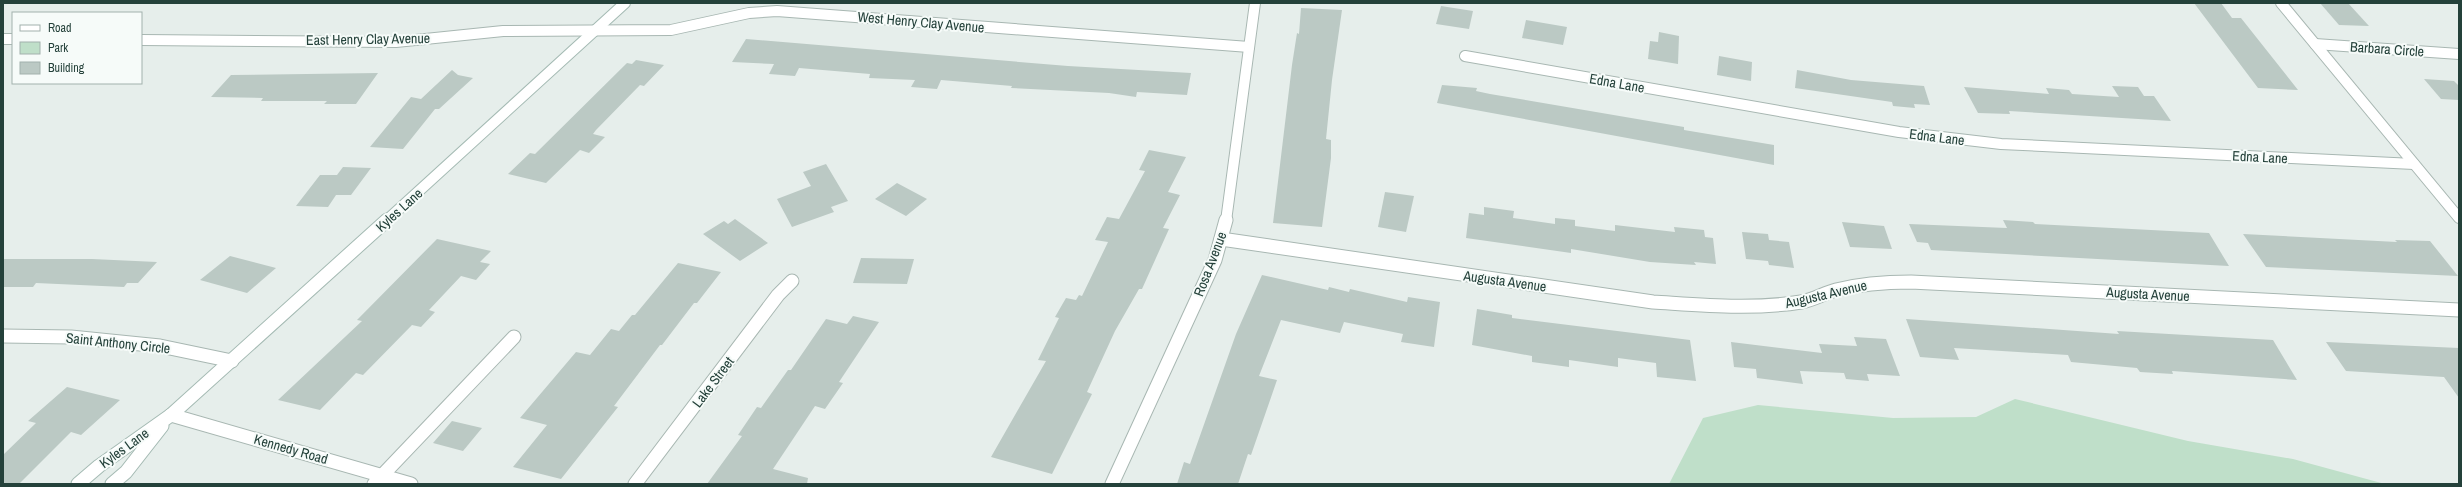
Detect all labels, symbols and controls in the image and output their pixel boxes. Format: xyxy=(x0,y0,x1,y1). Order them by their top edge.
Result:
street label: West Henry Clay Avenue xyxy=(857,7,985,37)
legend xyxy=(12,12,142,84)
text: Road xyxy=(48,20,72,36)
street label: East Henry Clay Avenue xyxy=(306,29,430,49)
street label: Barbara Circle xyxy=(2349,37,2425,61)
text: Park xyxy=(48,40,68,56)
text: Building xyxy=(48,60,85,76)
street label: Edna Lane xyxy=(1588,69,1646,97)
street label: Edna Lane xyxy=(1908,125,1966,149)
street label: Edna Lane xyxy=(2232,147,2288,167)
street label: Kyles Lane xyxy=(372,184,426,236)
street label: Rosa Avenue xyxy=(1189,229,1231,299)
street label: Augusta Avenue xyxy=(1461,266,1548,296)
street label: Augusta Avenue xyxy=(1782,276,1869,312)
street label: Augusta Avenue xyxy=(2105,283,2190,305)
street label: Saint Anthony Circle xyxy=(65,329,171,357)
street label: Lake Street xyxy=(688,353,738,411)
street label: Kyles Lane xyxy=(96,424,152,472)
street label: Kennedy Road xyxy=(252,430,330,468)

